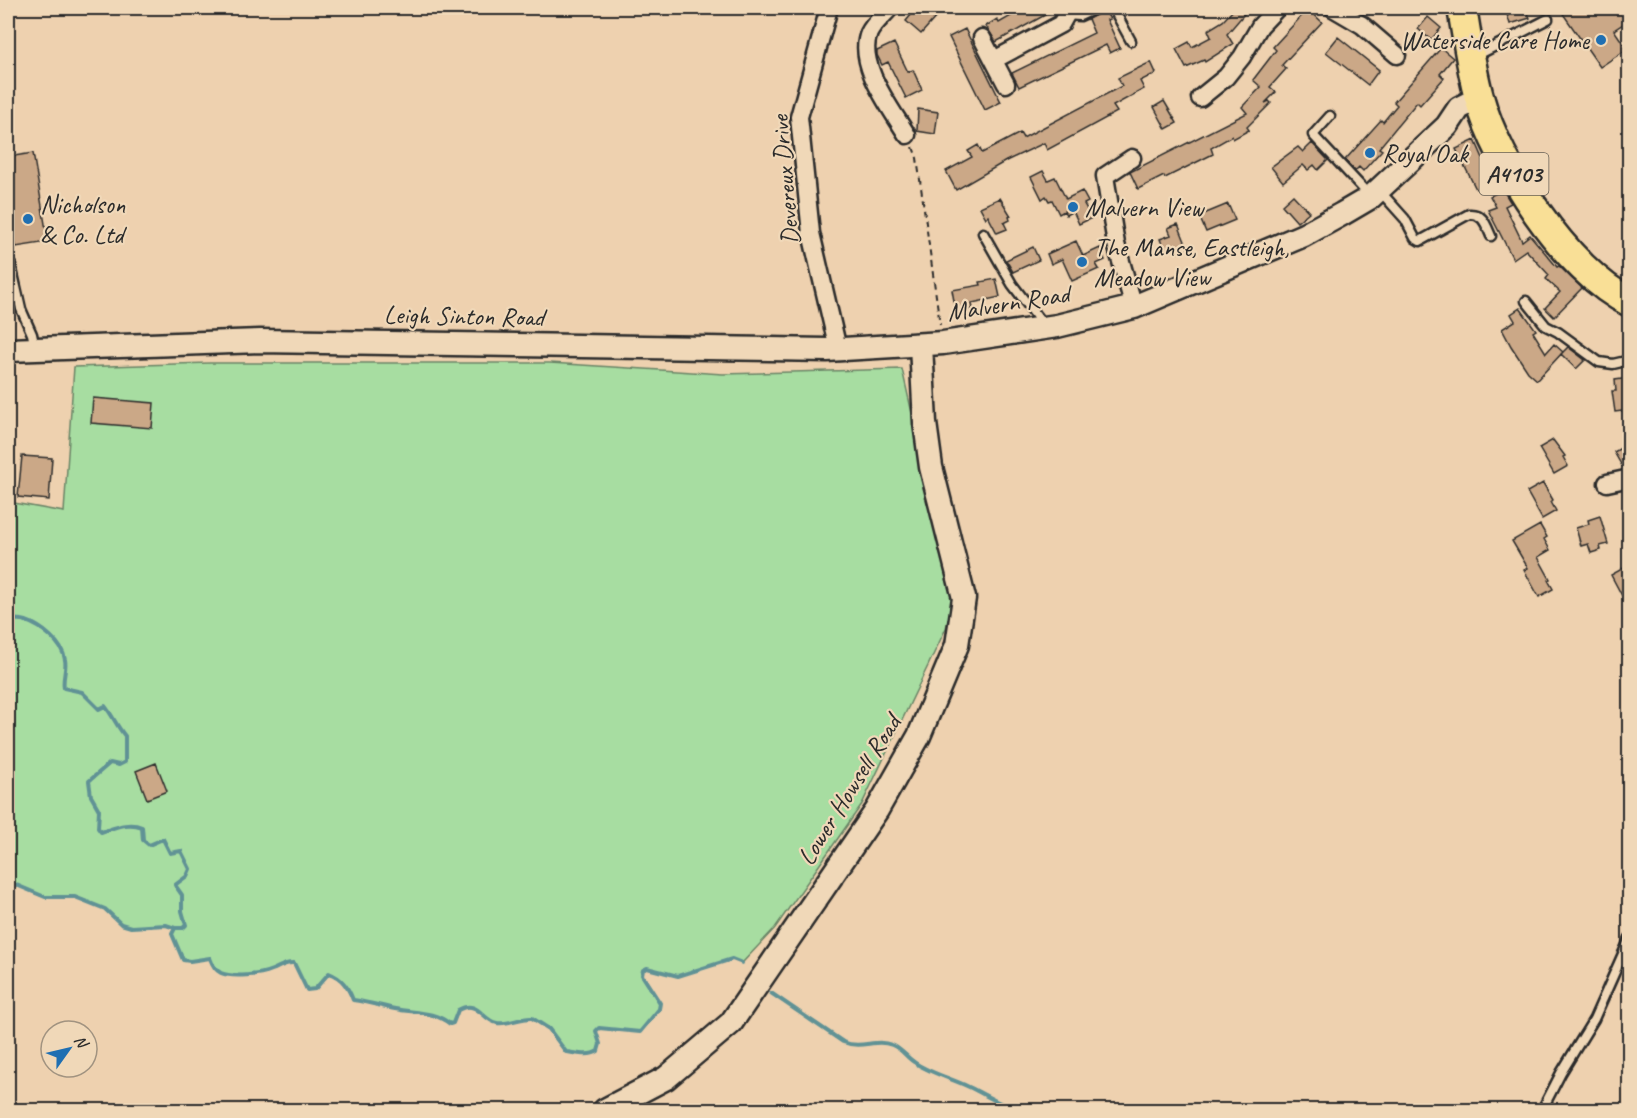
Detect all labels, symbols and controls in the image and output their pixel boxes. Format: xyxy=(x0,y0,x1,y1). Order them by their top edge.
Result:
place label: Waterside Care Home xyxy=(1400,24,1591,57)
marker: Waterside Care Home xyxy=(1594,33,1608,47)
street label: Devereux Drive xyxy=(763,112,807,246)
place label: Royal Oak xyxy=(1382,137,1470,170)
marker: Royal Oak xyxy=(1363,146,1377,160)
road number: A4103 xyxy=(1480,153,1549,195)
place label: Nicholson & Co. Ltd xyxy=(40,188,127,251)
place label: Malvern View xyxy=(1085,191,1205,224)
marker: Malvern View xyxy=(1066,200,1080,214)
marker: Nicholson & Co. Ltd xyxy=(21,212,35,226)
place label: The Manse, Eastleigh, Meadow View xyxy=(1094,231,1289,294)
marker: The Manse, Eastleigh, Meadow View xyxy=(1075,255,1089,269)
street label: Malvern Road xyxy=(944,276,1075,329)
street label: Leigh Sinton Road xyxy=(383,298,548,334)
street label: Lower Howsell Road xyxy=(790,706,910,871)
north arrow xyxy=(39,1019,99,1079)
text: N xyxy=(70,1031,93,1053)

